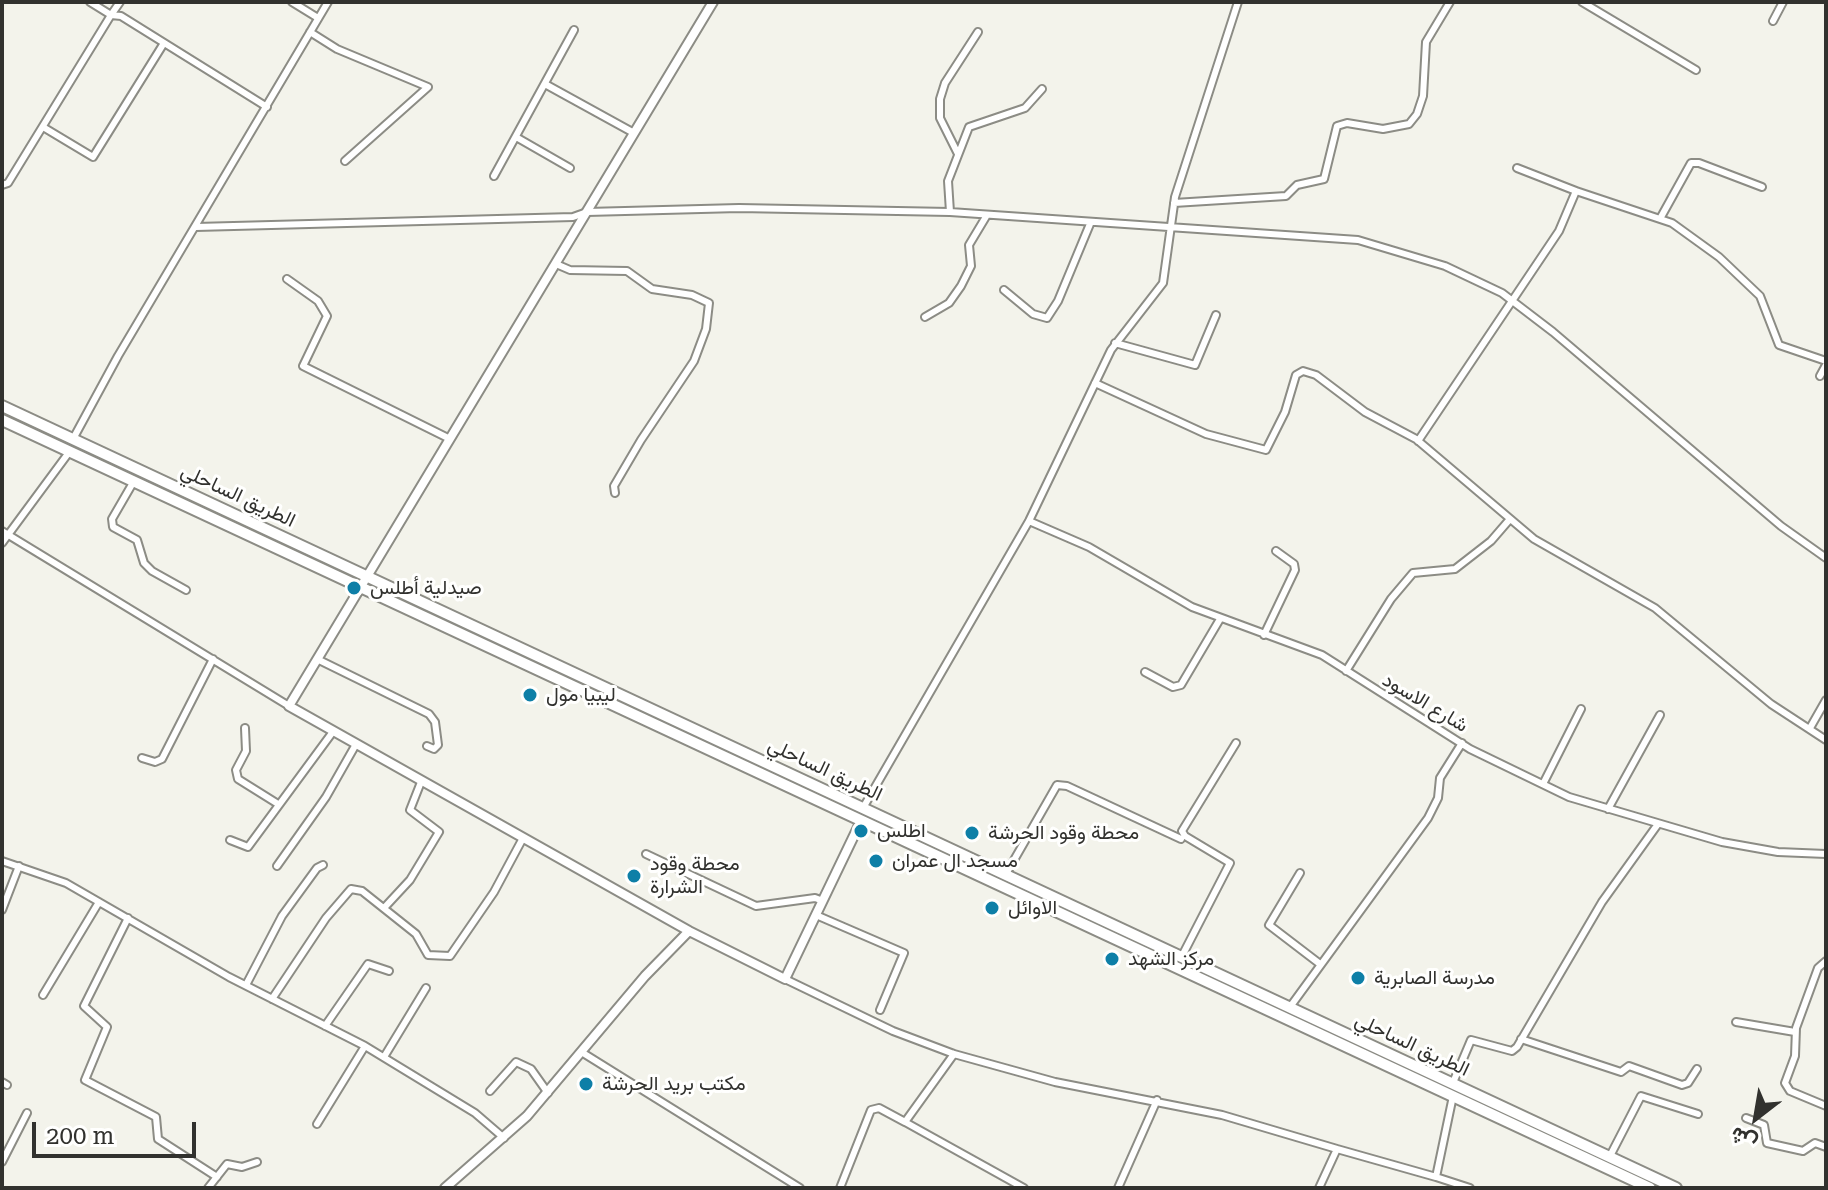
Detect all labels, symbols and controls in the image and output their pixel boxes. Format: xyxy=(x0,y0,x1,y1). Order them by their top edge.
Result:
street label: الطريق الساحلي xyxy=(177,459,299,533)
place label: صيدلية أطلس xyxy=(370,576,482,600)
marker: صيدلية أطلس xyxy=(345,579,363,597)
street label: شارع الاسود xyxy=(1378,668,1472,738)
place label: ليبيا مول xyxy=(546,683,616,707)
marker: ليبيا مول xyxy=(521,686,539,704)
street label: الطريق الساحلي xyxy=(764,733,886,807)
place label: اطلس xyxy=(877,819,926,843)
place label: محطة وقود الحرشة xyxy=(988,821,1139,845)
marker: اطلس xyxy=(852,822,870,840)
marker: محطة وقود الحرشة xyxy=(963,824,981,842)
place label: مسجد ال عمران xyxy=(892,849,1018,873)
place label: محطة وقود الشرارة xyxy=(650,852,740,899)
marker: مسجد ال عمران xyxy=(867,852,885,870)
marker: محطة وقود الشرارة xyxy=(625,867,643,885)
place label: الاوائل xyxy=(1008,896,1057,920)
marker: الاوائل xyxy=(983,899,1001,917)
place label: مركز الشهد xyxy=(1128,947,1214,971)
marker: مركز الشهد xyxy=(1103,950,1121,968)
place label: مدرسة الصابرية xyxy=(1374,966,1495,990)
marker: مدرسة الصابرية xyxy=(1349,969,1367,987)
street label: الطريق الساحلي xyxy=(1351,1008,1473,1082)
place label: مكتب بريد الحرشة xyxy=(602,1072,746,1096)
marker: مكتب بريد الحرشة xyxy=(577,1075,595,1093)
north arrow xyxy=(1716,1078,1796,1158)
scale bar xyxy=(36,1106,200,1156)
text: ش xyxy=(1726,1121,1761,1157)
text: 200 m xyxy=(46,1122,114,1150)

